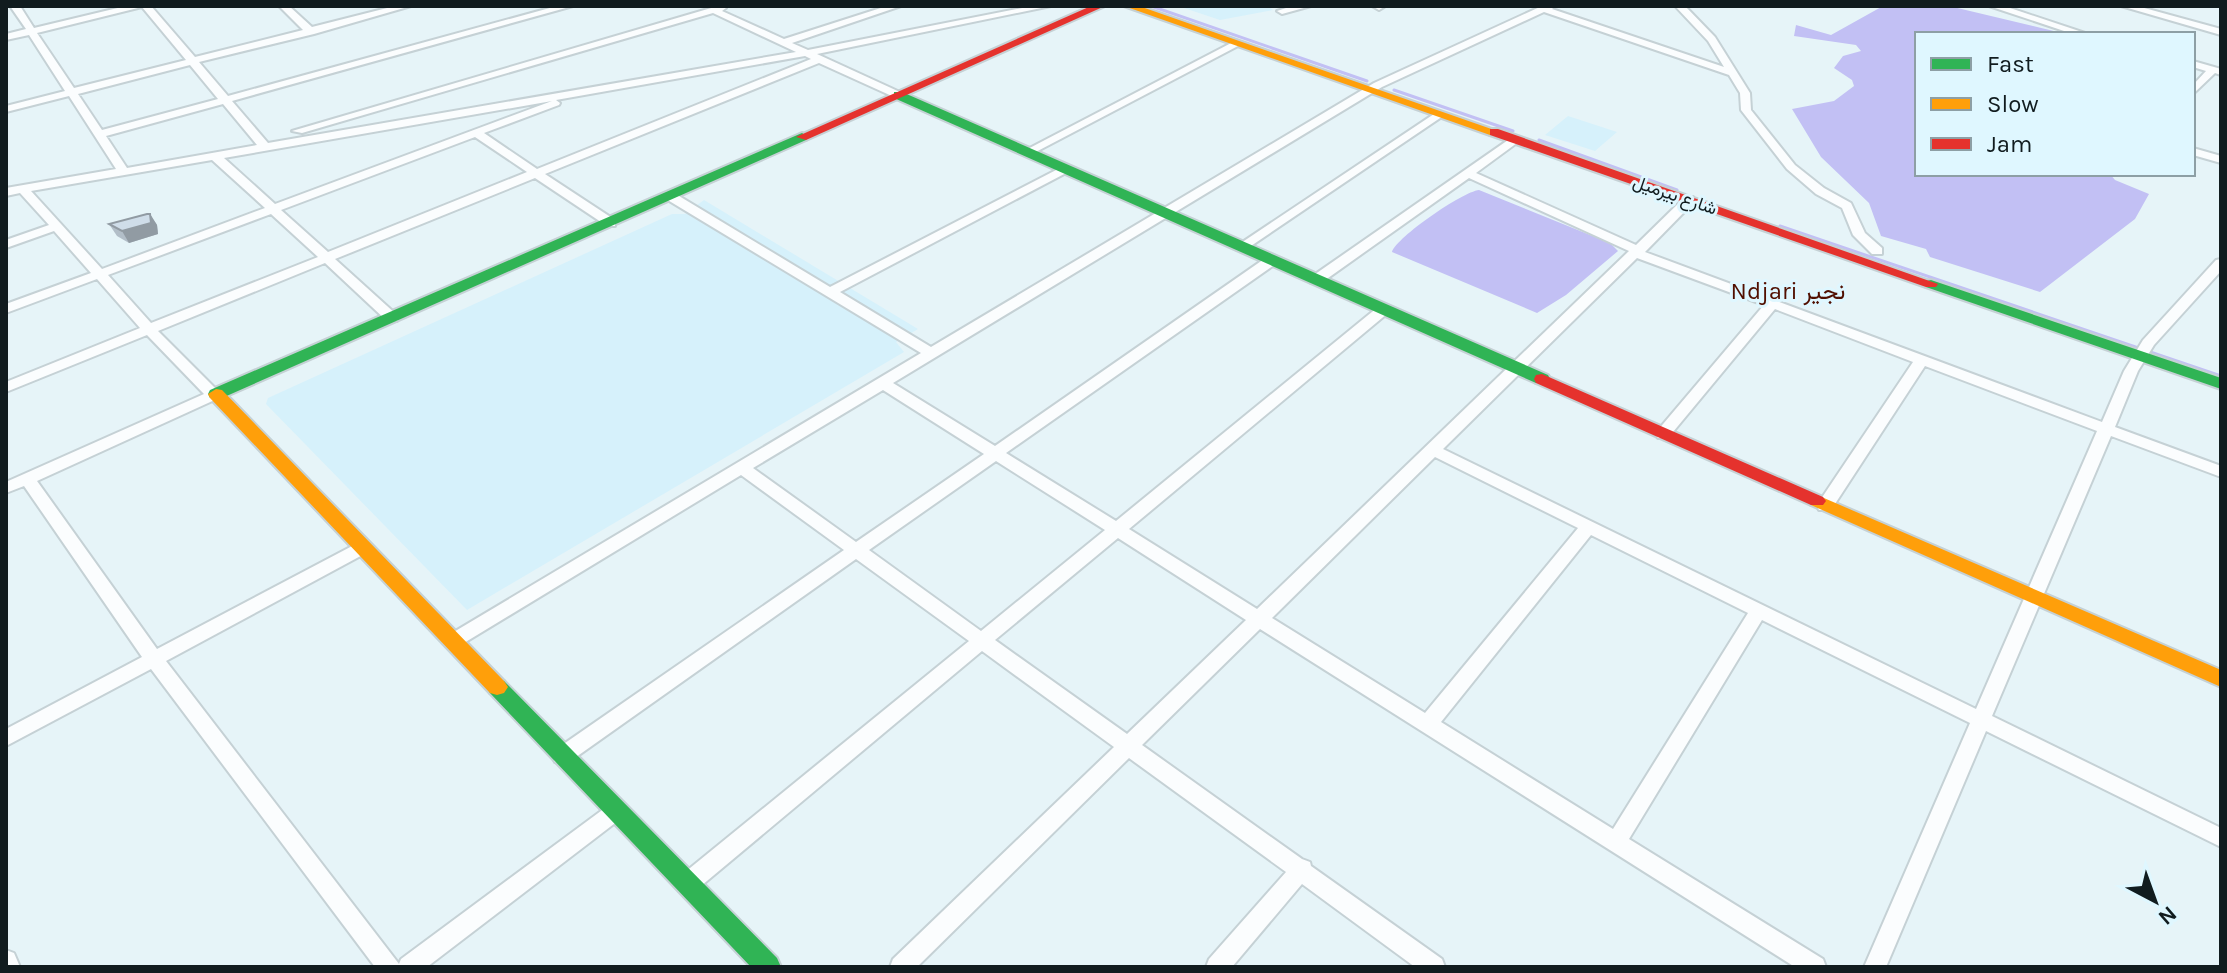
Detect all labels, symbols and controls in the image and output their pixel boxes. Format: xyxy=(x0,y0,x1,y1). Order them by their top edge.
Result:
legend xyxy=(1915,32,2195,176)
text: Fast xyxy=(1987,50,2034,78)
text: Slow xyxy=(1987,90,2039,118)
text: Jam xyxy=(1987,130,2032,158)
street label: شارع بيرميل xyxy=(1630,170,1720,221)
district label: Ndjari نجير xyxy=(1731,277,1845,306)
north arrow xyxy=(2115,861,2195,941)
text: N xyxy=(2153,900,2182,930)

